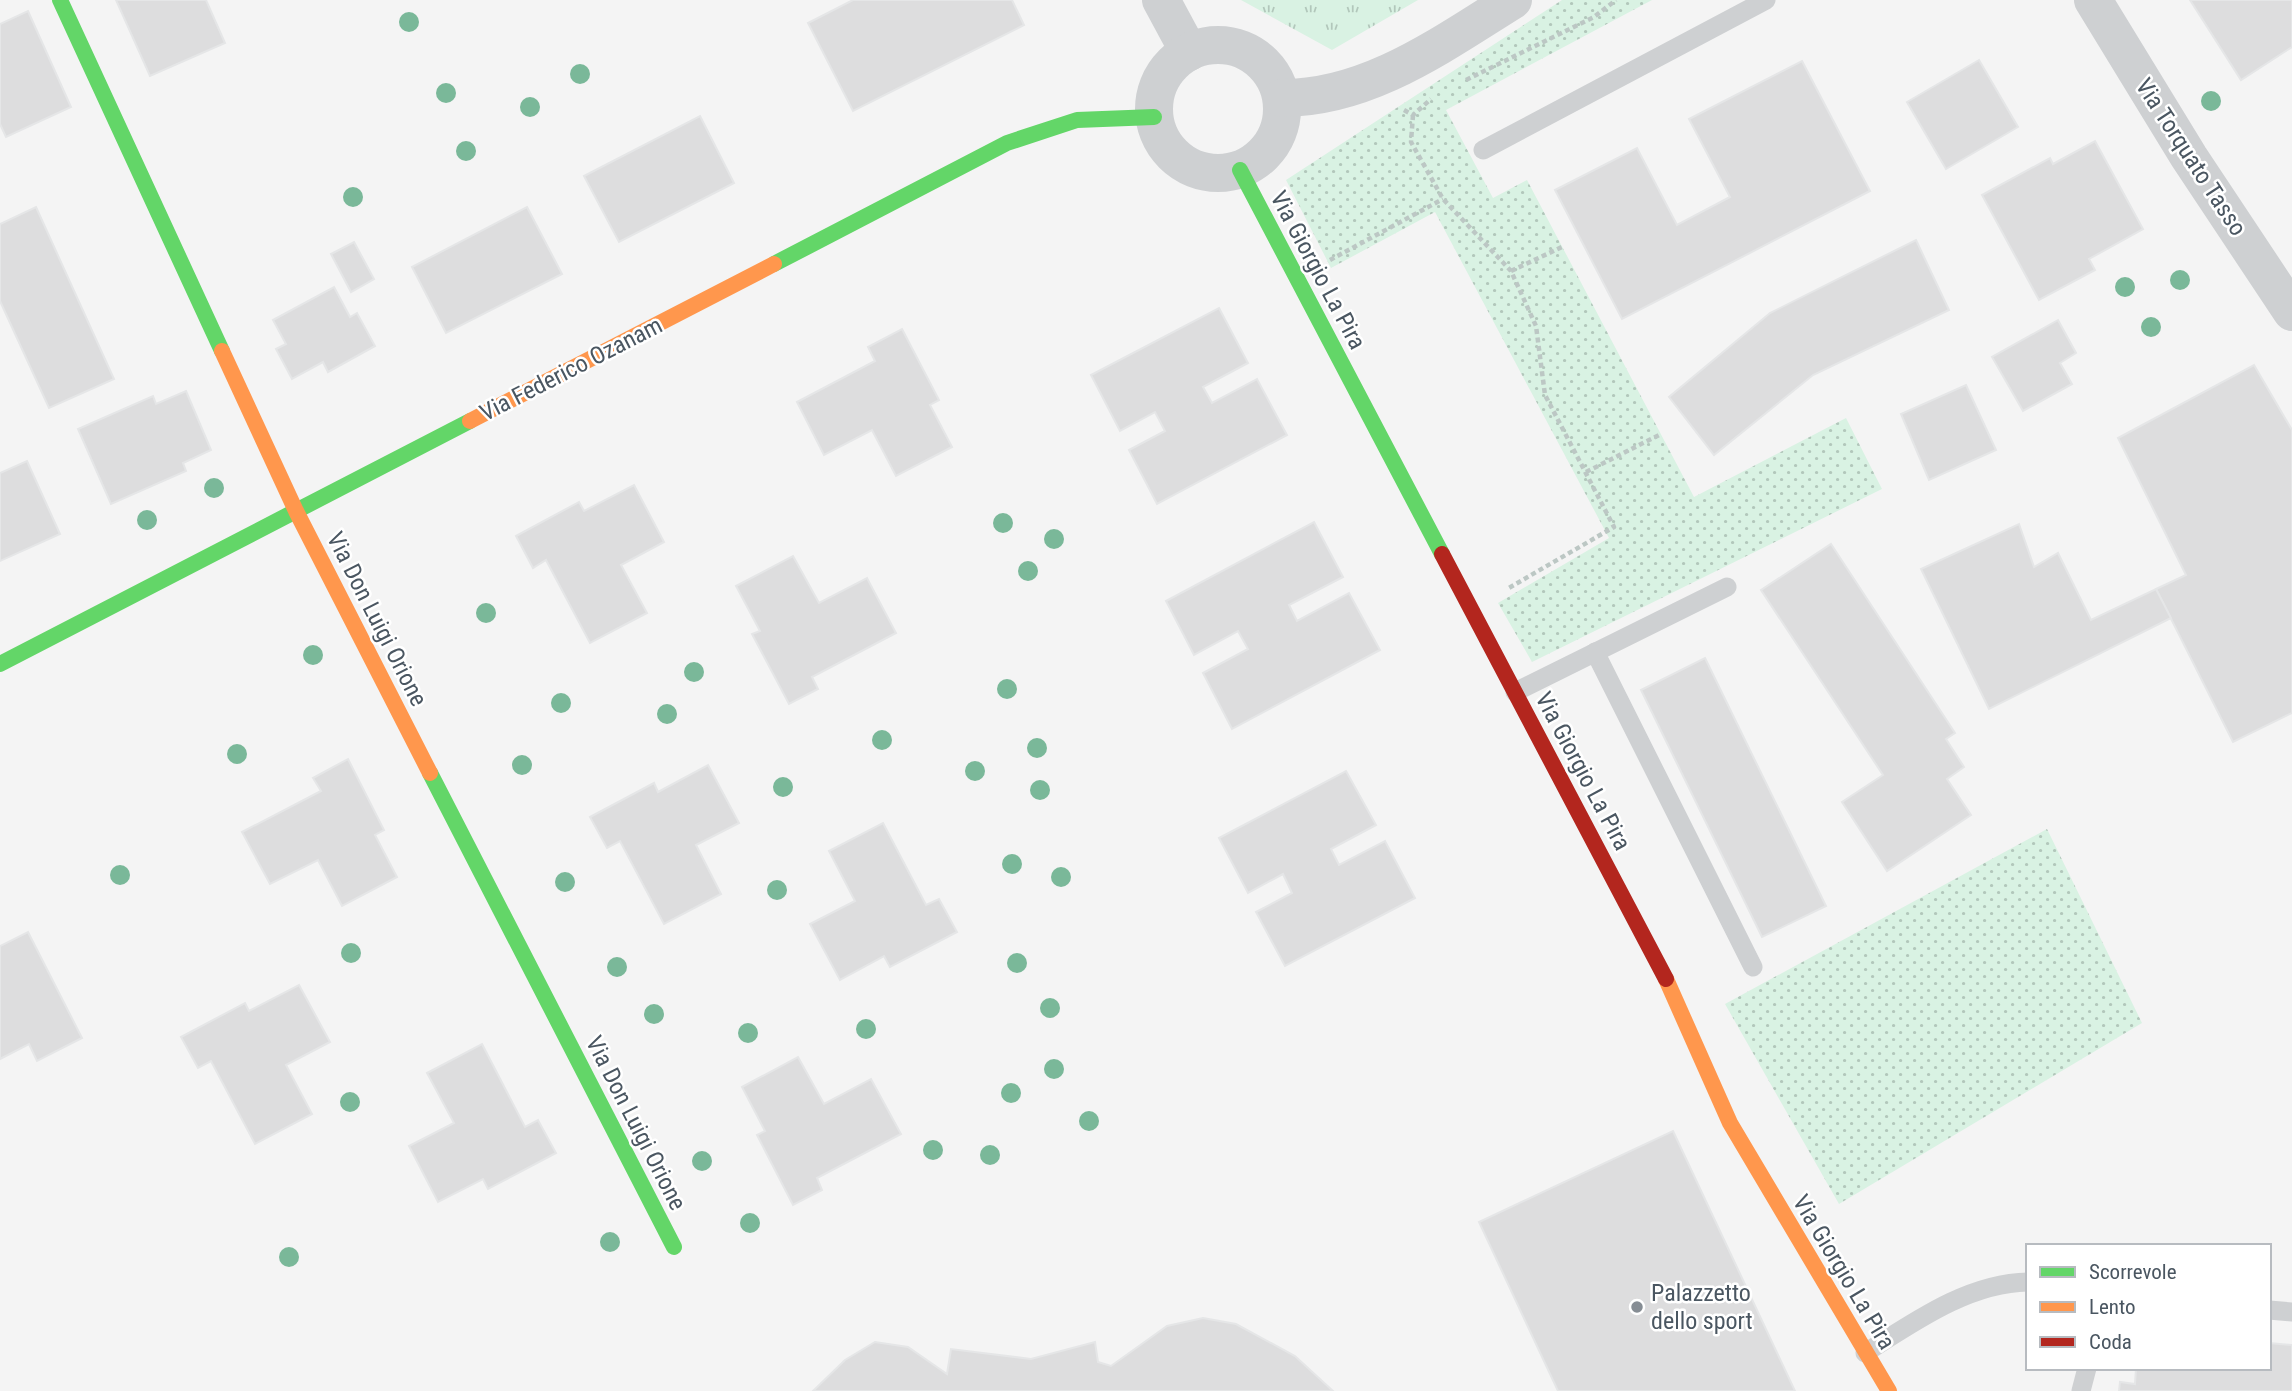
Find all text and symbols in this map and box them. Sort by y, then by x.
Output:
street label: Via Torquato Tasso [2130,73,2252,241]
street label: Via Giorgio La Pira [1264,186,1372,354]
street label: Via Federico Ozanam [475,311,667,427]
street label: Via Don Luigi Orione [321,527,433,711]
street label: Via Giorgio La Pira [1529,687,1637,855]
street label: Via Don Luigi Orione [580,1031,692,1215]
street label: Via Giorgio La Pira [1787,1190,1901,1354]
legend [2026,1244,2271,1370]
text: Scorrevole [2089,1260,2177,1284]
place label: Palazzetto dello sport [1651,1279,1753,1335]
text: Lento [2089,1295,2136,1319]
marker: Palazzetto dello sport [1629,1299,1645,1315]
text: Coda [2089,1330,2132,1354]

